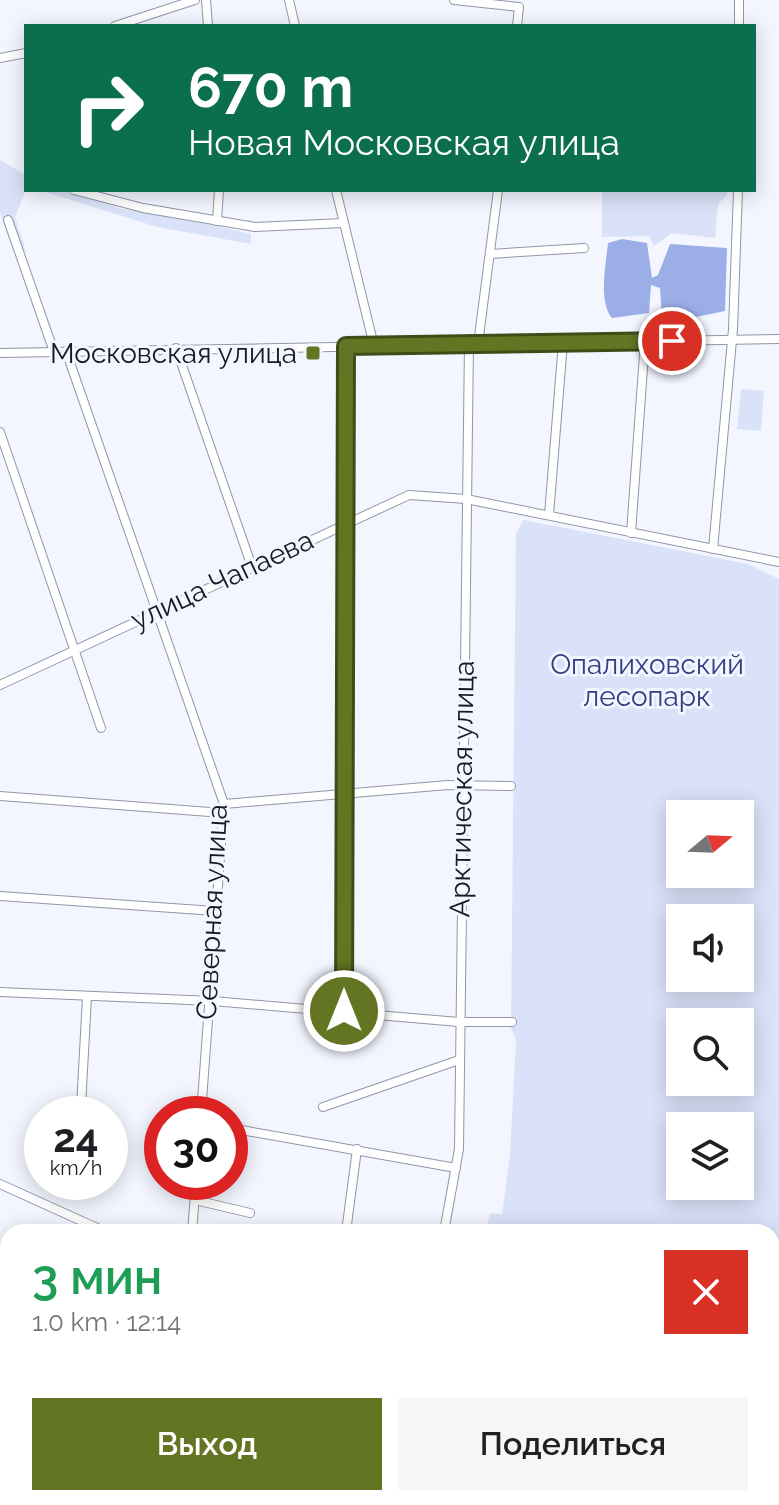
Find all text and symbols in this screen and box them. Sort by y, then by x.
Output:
text: 670 m [188,54,353,120]
icon: right [56,56,160,160]
text: Новая Московская улица [188,121,620,163]
pin [638,307,706,375]
icon: arrive [650,319,694,363]
place label: Московская улица [50,337,297,370]
marker: Московская улица [304,344,322,362]
street label: улица Чапаева [126,523,318,637]
park label: Опалиховский лесопарк [550,648,744,713]
street label: Арктическая улица [443,660,481,918]
north arrow [666,800,754,888]
map controls [666,800,754,1200]
street label: Северная улица [190,803,234,1021]
button: sound [666,904,754,992]
position arrow [302,969,386,1053]
button: search [666,1008,754,1096]
speed limit sign: 30 [144,1096,248,1200]
button: layers [666,1112,754,1200]
text: 24 [53,1114,99,1161]
text: km/h [50,1156,102,1180]
text: 3 мин [32,1249,162,1305]
button: close [664,1250,748,1334]
text: 1.0 km · 12:14 [32,1307,181,1337]
button: Выход [32,1398,382,1490]
button: Поделиться [398,1398,748,1490]

